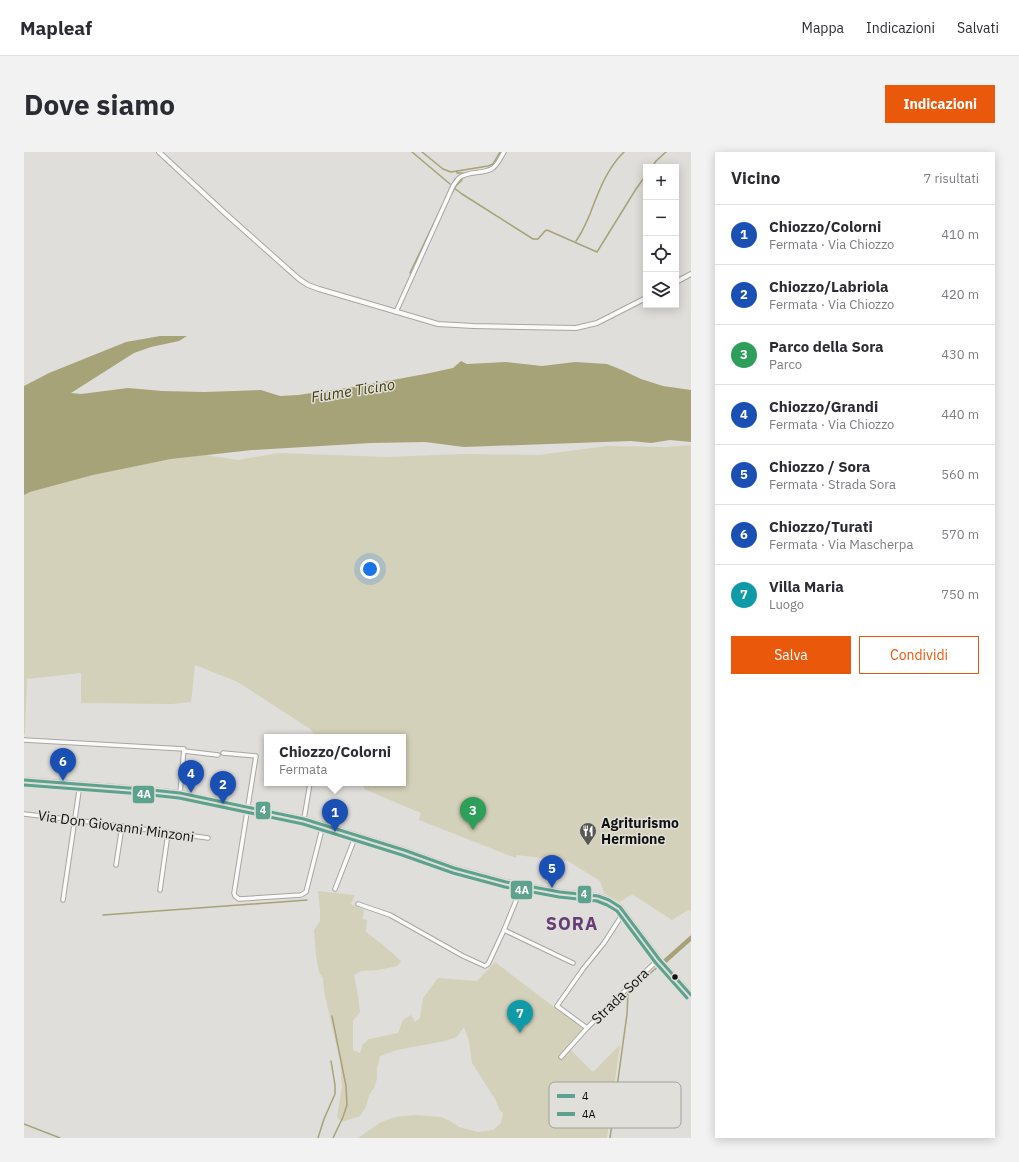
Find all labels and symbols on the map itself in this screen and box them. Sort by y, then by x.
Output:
water label: Fiume Ticino [310,374,396,407]
your location [360,559,380,579]
pin: 6 [50,748,76,781]
pin: 4 [178,760,204,793]
pin: 2 [210,771,236,804]
line badge: 4A [132,785,155,804]
text: 4A [137,787,152,801]
pin: 3 [460,797,486,830]
pin: 1 [322,799,348,832]
line badge: 4 [255,801,271,820]
text: 4 [260,803,267,817]
street label: Via Don Giovanni Minzoni [37,806,195,846]
place label: Agriturismo Hermione [601,814,679,848]
restaurant icon: Agriturismo Hermione [578,821,598,846]
pin: 5 [539,855,565,888]
line badge: 4A [510,880,533,900]
text: 4A [515,883,530,897]
line badge: 4 [577,885,592,904]
text: 4 [581,887,588,901]
district label: SORA [546,912,598,935]
street label: Strada Sora [587,964,653,1028]
unlabelled marker [670,972,680,982]
pin: 7 [507,1000,533,1033]
legend [549,1082,681,1128]
text: 4 [582,1089,589,1103]
text: 4A [582,1107,596,1121]

